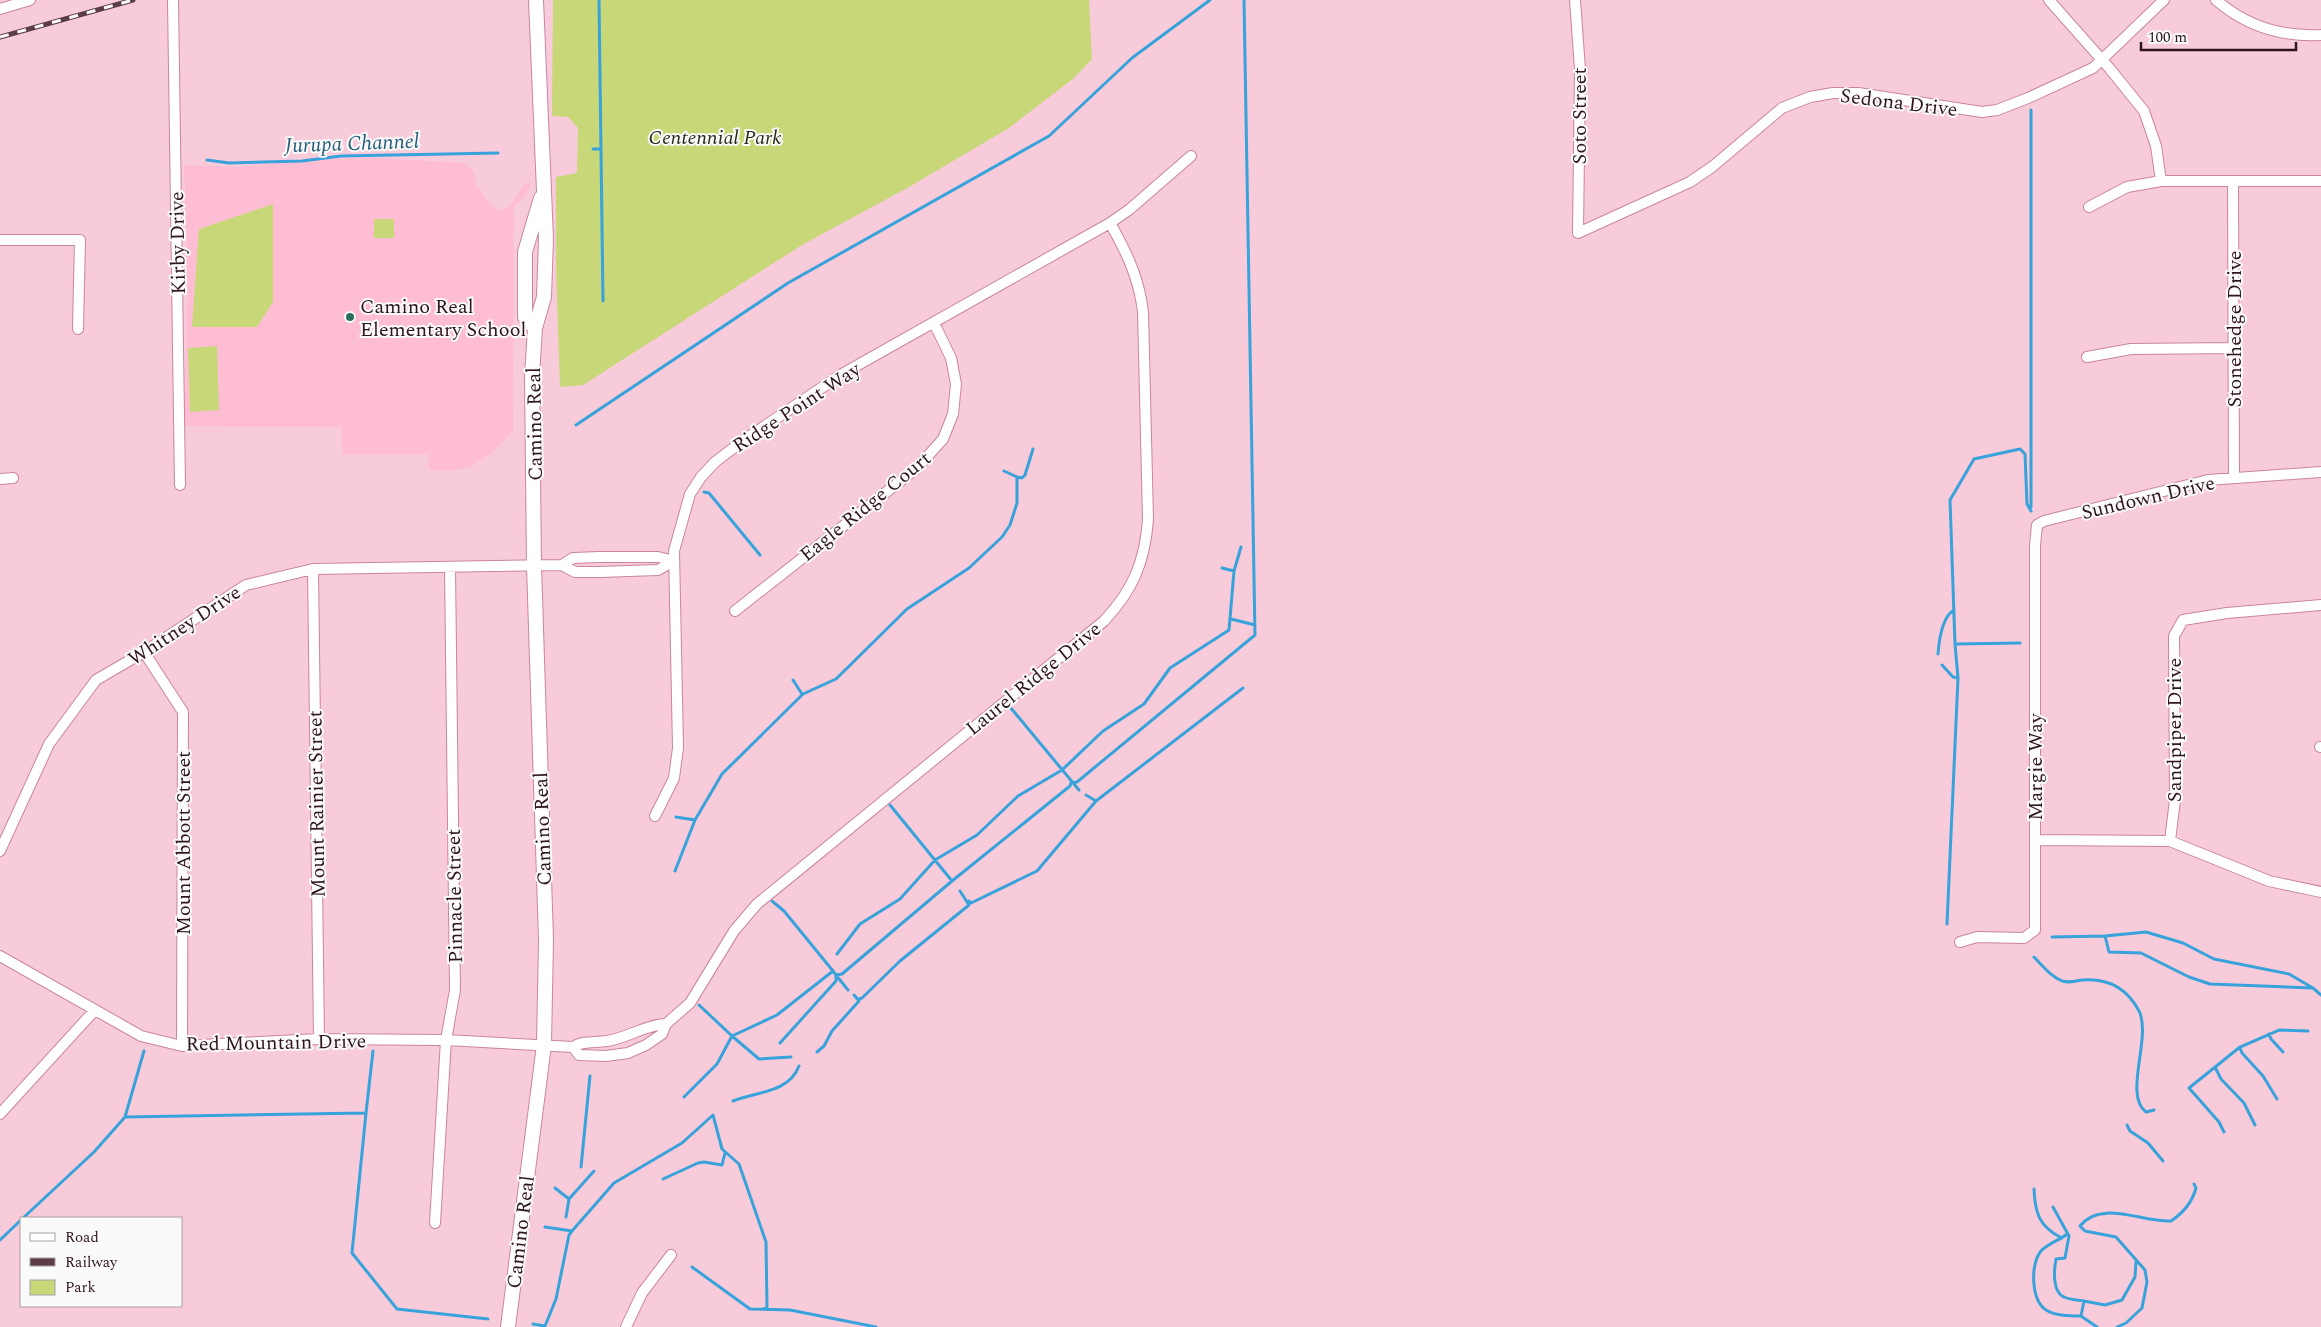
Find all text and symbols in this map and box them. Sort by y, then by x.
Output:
scale bar [2141,20,2296,52]
text: 100 m [2148,26,2187,49]
street label: Soto Street [1565,67,1595,165]
street label: Sedona Drive [1838,81,1959,125]
park label: Centennial Park [649,123,782,153]
water label: Jurupa Channel [282,126,420,162]
street label: Kirby Drive [162,191,194,295]
street label: Stonehedge Drive [2220,251,2250,407]
place label: Camino Real Elementary School [360,292,526,345]
marker: Camino Real Elementary School [344,311,356,323]
street label: Ridge Point Way [726,354,868,461]
street label: Camino Real [519,367,551,481]
street label: Eagle Ridge Court [793,444,938,569]
street label: Sundown Drive [2079,468,2218,528]
street label: Whitney Drive [122,578,247,674]
street label: Laurel Ridge Drive [959,615,1108,743]
street label: Sandpiper Drive [2160,658,2190,802]
street label: Mount Rainier Street [300,710,334,898]
street label: Margie Way [2021,712,2051,821]
street label: Mount Abbott Street [169,751,199,935]
street label: Camino Real [526,772,560,886]
street label: Pinnacle Street [439,828,471,964]
street label: Red Mountain Drive [185,1026,367,1060]
street label: Camino Real [499,1174,543,1290]
legend [20,1217,182,1307]
text: Road [65,1226,99,1249]
text: Railway [65,1251,118,1274]
text: Park [65,1276,96,1299]

